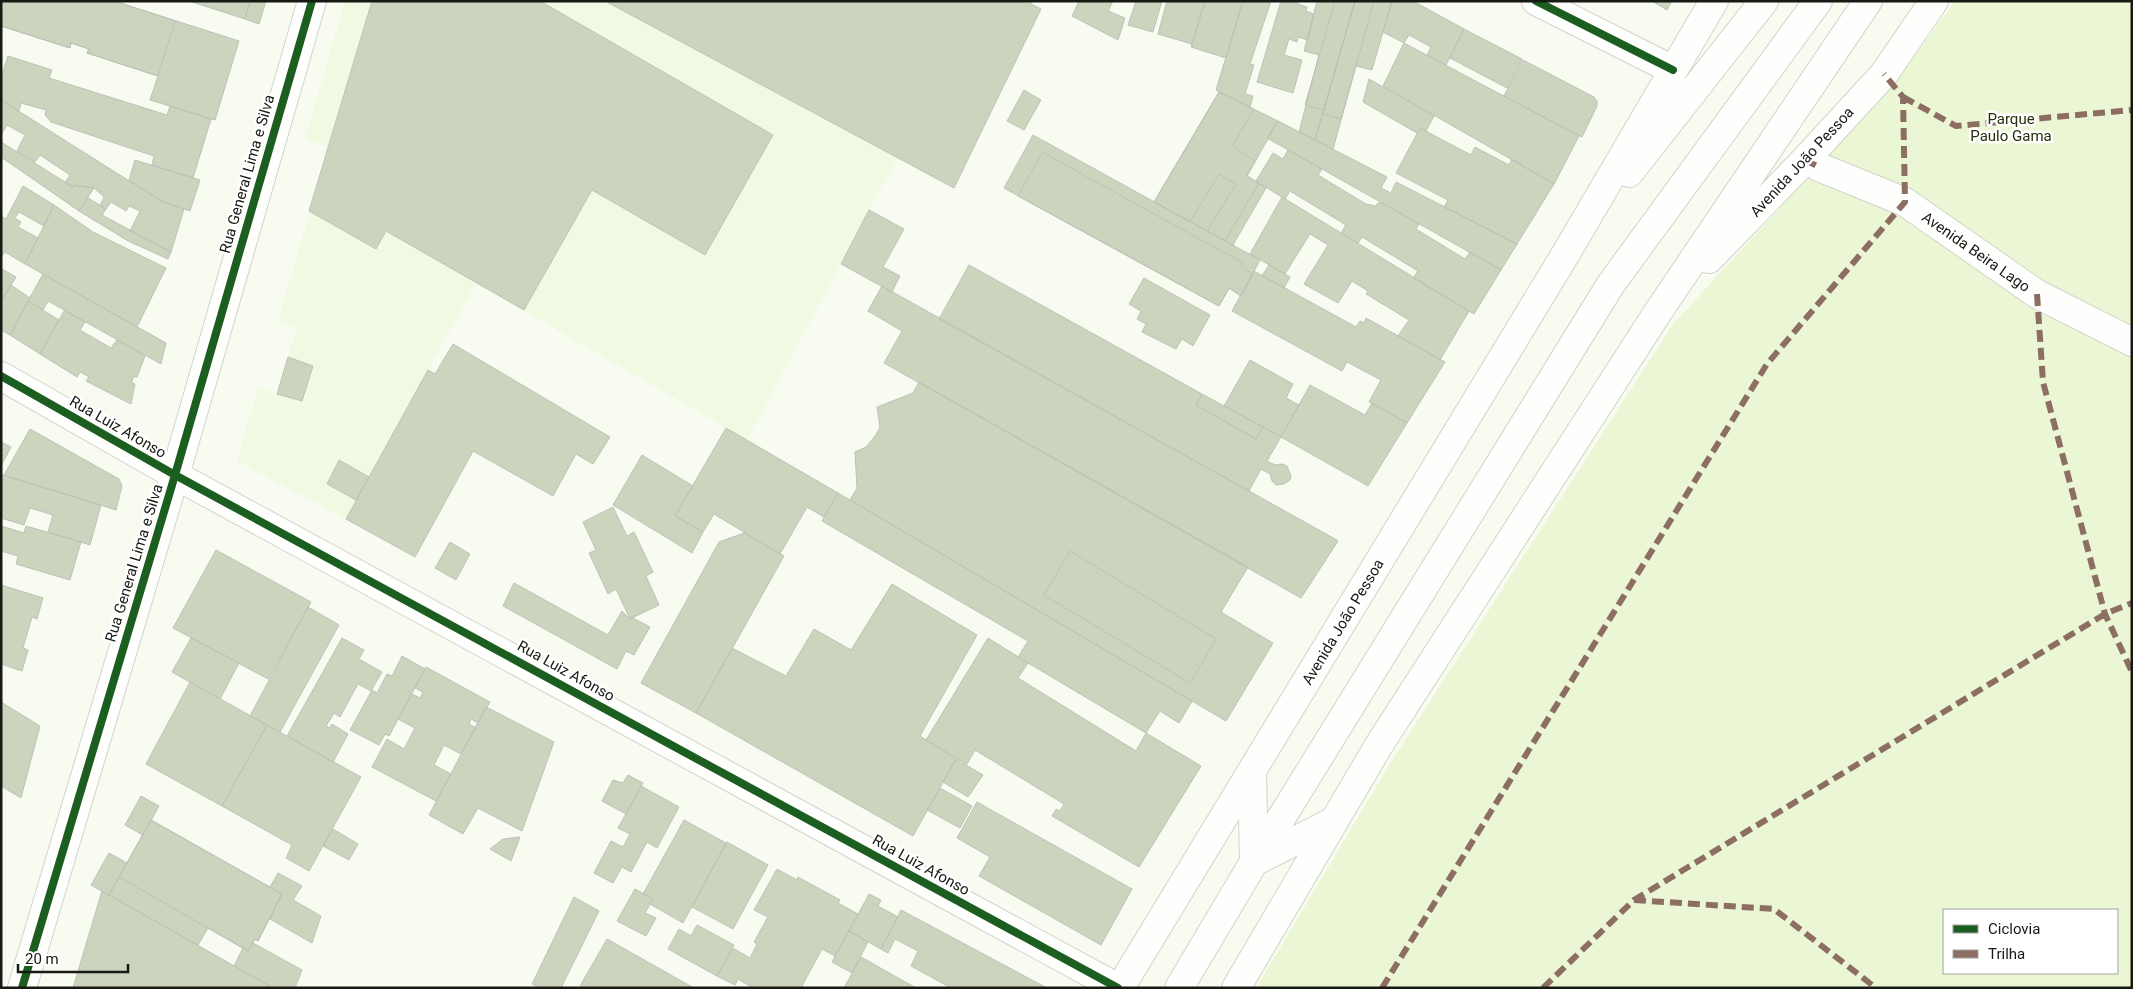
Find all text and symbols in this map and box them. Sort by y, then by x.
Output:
street label: Rua General Lima e Silva [216,93,278,255]
street label: Avenida João Pessoa [1746,103,1858,221]
park label: Parque Paulo Gama [1970,110,2052,145]
street label: Avenida Beira Lago [1919,208,2033,296]
street label: Rua Luiz Afonso [67,392,169,462]
street label: Rua General Lima e Silva [101,482,167,644]
street label: Avenida João Pessoa [1298,556,1388,688]
street label: Rua Luiz Afonso [514,637,618,705]
street label: Rua Luiz Afonso [869,831,973,899]
legend [1943,909,2118,974]
text: Ciclovia [1988,920,2040,938]
scale bar [18,942,128,974]
text: Trilha [1988,945,2025,963]
text: 20 m [25,950,59,968]

